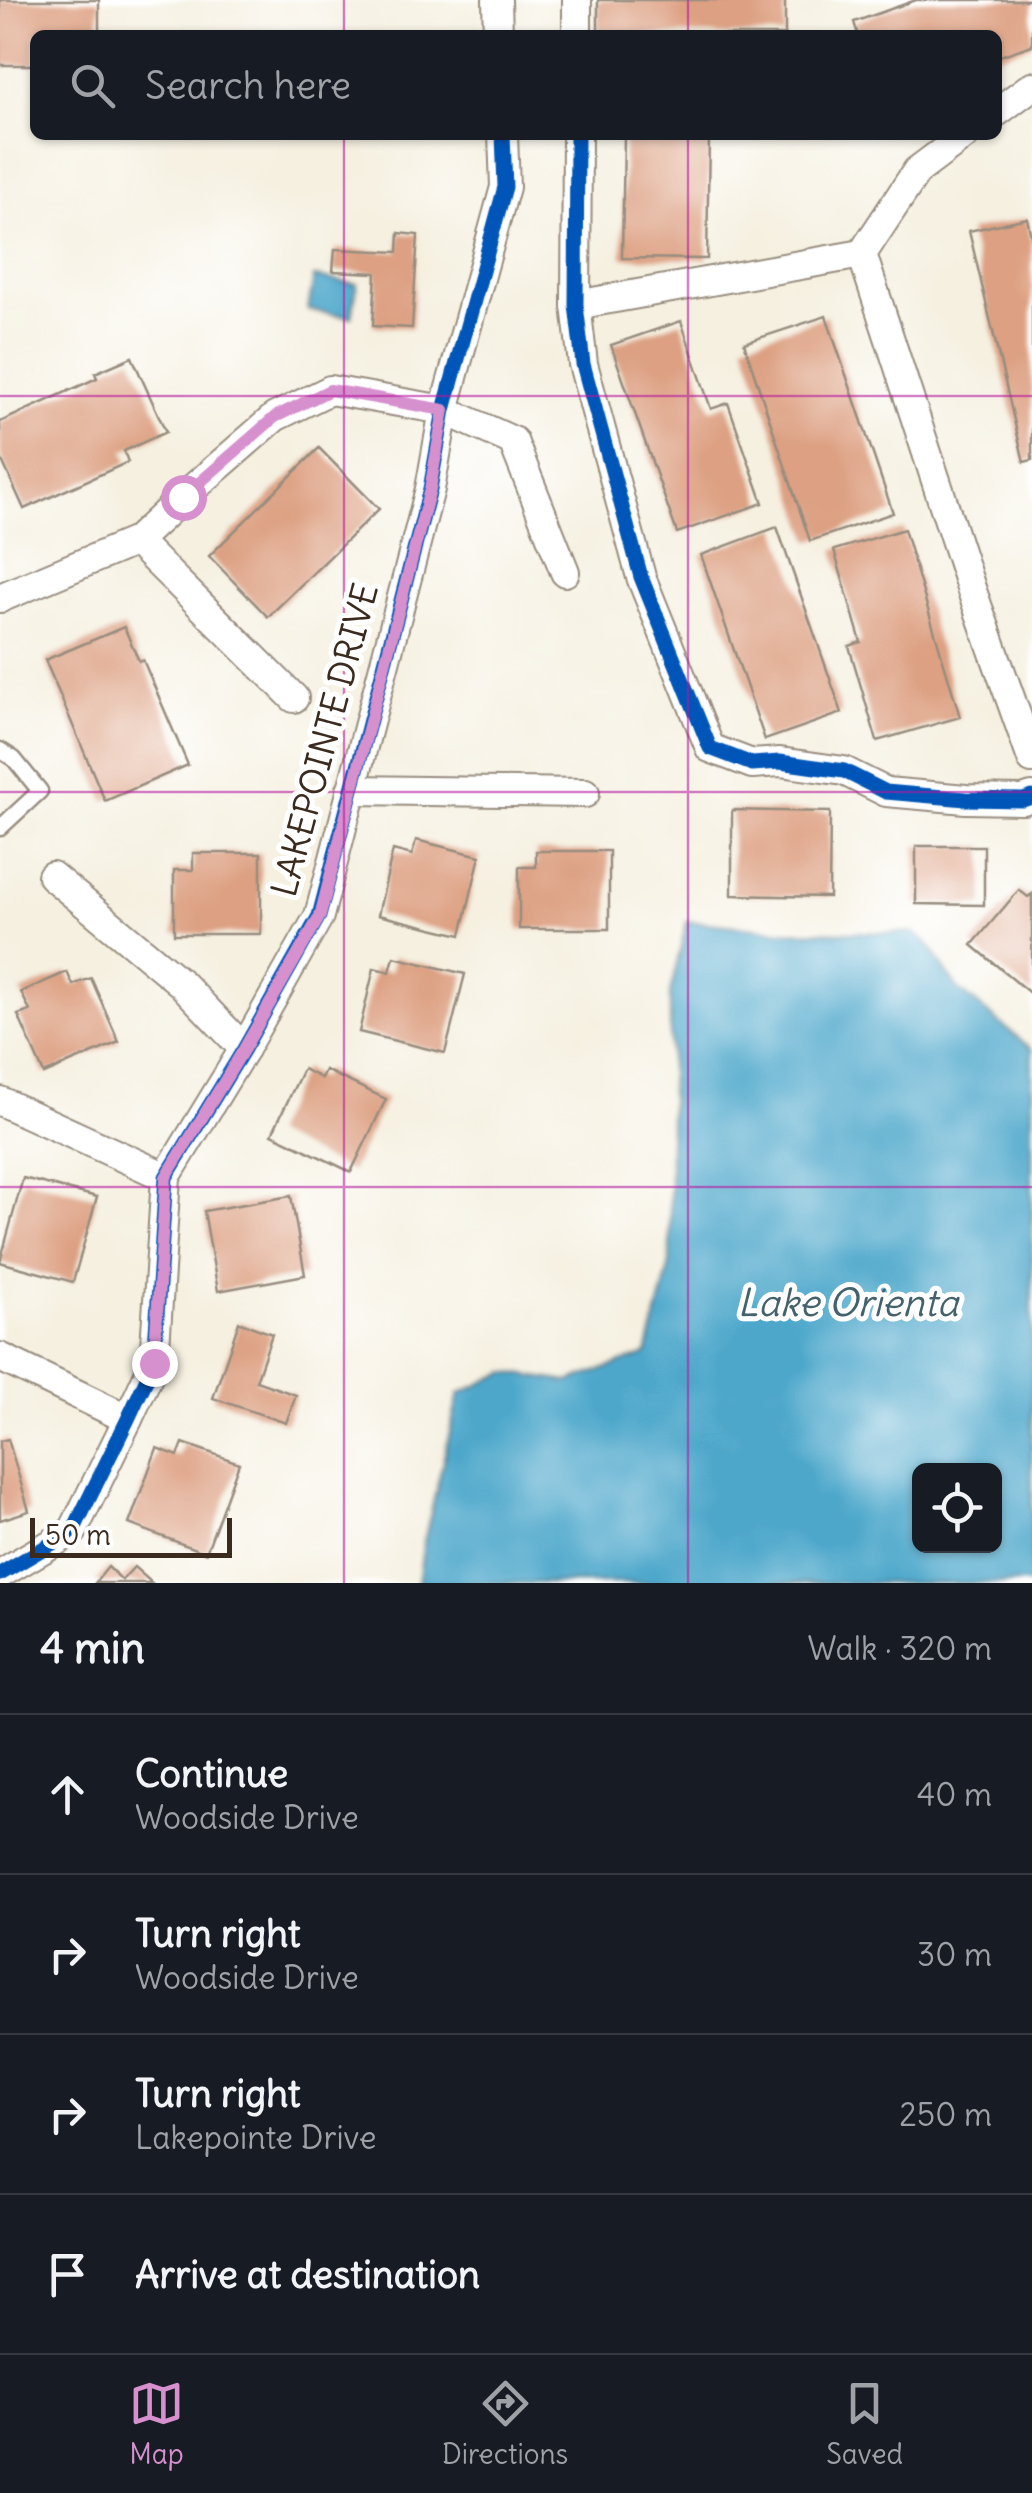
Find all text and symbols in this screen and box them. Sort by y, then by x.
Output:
search box [30,30,1002,140]
icon: search [65,58,120,113]
text: Search here [145,62,351,109]
route start [161,475,207,521]
street label: LAKEPOINTE DRIVE [261,578,387,901]
water label: Lake Orienta [738,1279,961,1326]
route end [132,1341,178,1387]
map controls [912,1463,1002,1553]
button: locate [912,1463,1002,1553]
scale bar [30,1513,232,1558]
text: 50 m [45,1517,111,1553]
text: 4 min [40,1622,145,1674]
text: Walk · 320 m [807,1628,992,1669]
text: Continue [135,1750,288,1797]
icon: ahead [40,1767,95,1822]
text: 40 m [917,1774,992,1815]
text: Woodside Drive [135,1797,359,1838]
text: Turn right [135,1910,301,1957]
icon: right [40,1927,95,1982]
text: 30 m [917,1934,992,1975]
text: Woodside Drive [135,1957,359,1998]
text: Turn right [135,2070,301,2117]
icon: right [40,2087,95,2142]
text: 250 m [899,2094,992,2135]
text: Lakepointe Drive [135,2117,376,2158]
icon: arrive [40,2247,95,2302]
text: Arrive at destination [135,2251,480,2298]
tab: Map [129,2376,184,2472]
tab: Directions [442,2376,568,2472]
tab: Saved [826,2376,903,2472]

